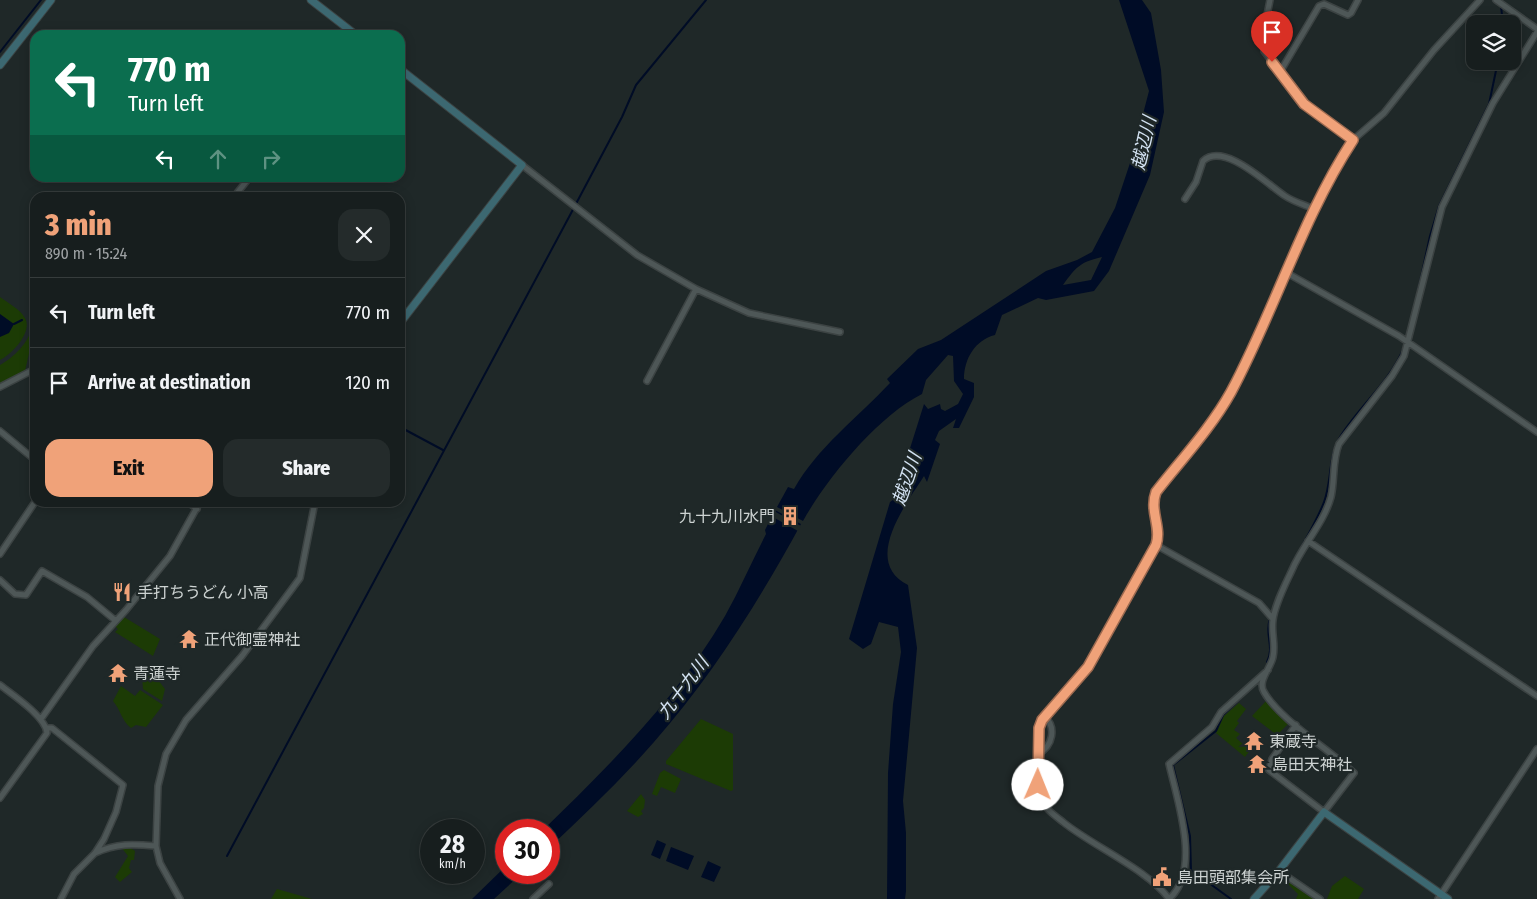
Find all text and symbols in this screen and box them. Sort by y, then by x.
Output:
pin [1251,11,1293,62]
map controls [1466,15,1521,70]
button: layers [1466,15,1521,70]
icon: arrive [1258,18,1286,46]
text: 770 m [128,48,211,90]
icon: left [45,50,110,115]
text: Turn left [128,90,204,117]
water label: 越辺川 [1127,112,1161,172]
icon: left [151,145,179,173]
icon: ahead [204,145,232,173]
icon: right [257,145,285,173]
text: 3 min [45,207,112,243]
button: close [338,209,390,261]
text: 890 m · 15:24 [45,244,127,263]
icon: left [45,299,73,327]
text: Turn left [88,301,155,324]
text: 770 m [346,301,390,324]
icon: arrive [45,369,73,397]
text: Arrive at destination [88,371,251,394]
text: 120 m [345,371,390,394]
button: Exit [45,439,213,497]
button: Share [223,439,390,497]
water label: 越辺川 [888,448,927,508]
building icon: 九十九川水門 [779,505,801,527]
place label: 九十九川水門 [679,507,775,526]
restaurant icon: 手打ちうどん 小高 [111,581,133,603]
place label: 手打ちうどん 小高 [137,583,269,602]
temple icon: 正代御霊神社 [178,628,200,650]
place label: 正代御霊神社 [204,630,300,649]
water label: 九十九川 [653,651,715,723]
temple icon: 青蓮寺 [107,662,129,684]
place label: 青蓮寺 [133,664,181,683]
temple icon: 東蔵寺 [1243,730,1265,752]
place label: 東蔵寺 [1269,732,1317,751]
temple icon: 島田天神社 [1246,753,1268,775]
place label: 島田天神社 [1272,755,1352,774]
position arrow [1011,758,1063,810]
speed limit sign: 30 [495,819,560,884]
text: 28 [440,830,465,860]
text: km/h [439,857,466,871]
public building icon: 島田頭部集会所 [1151,866,1173,888]
place label: 島田頭部集会所 [1177,868,1289,887]

